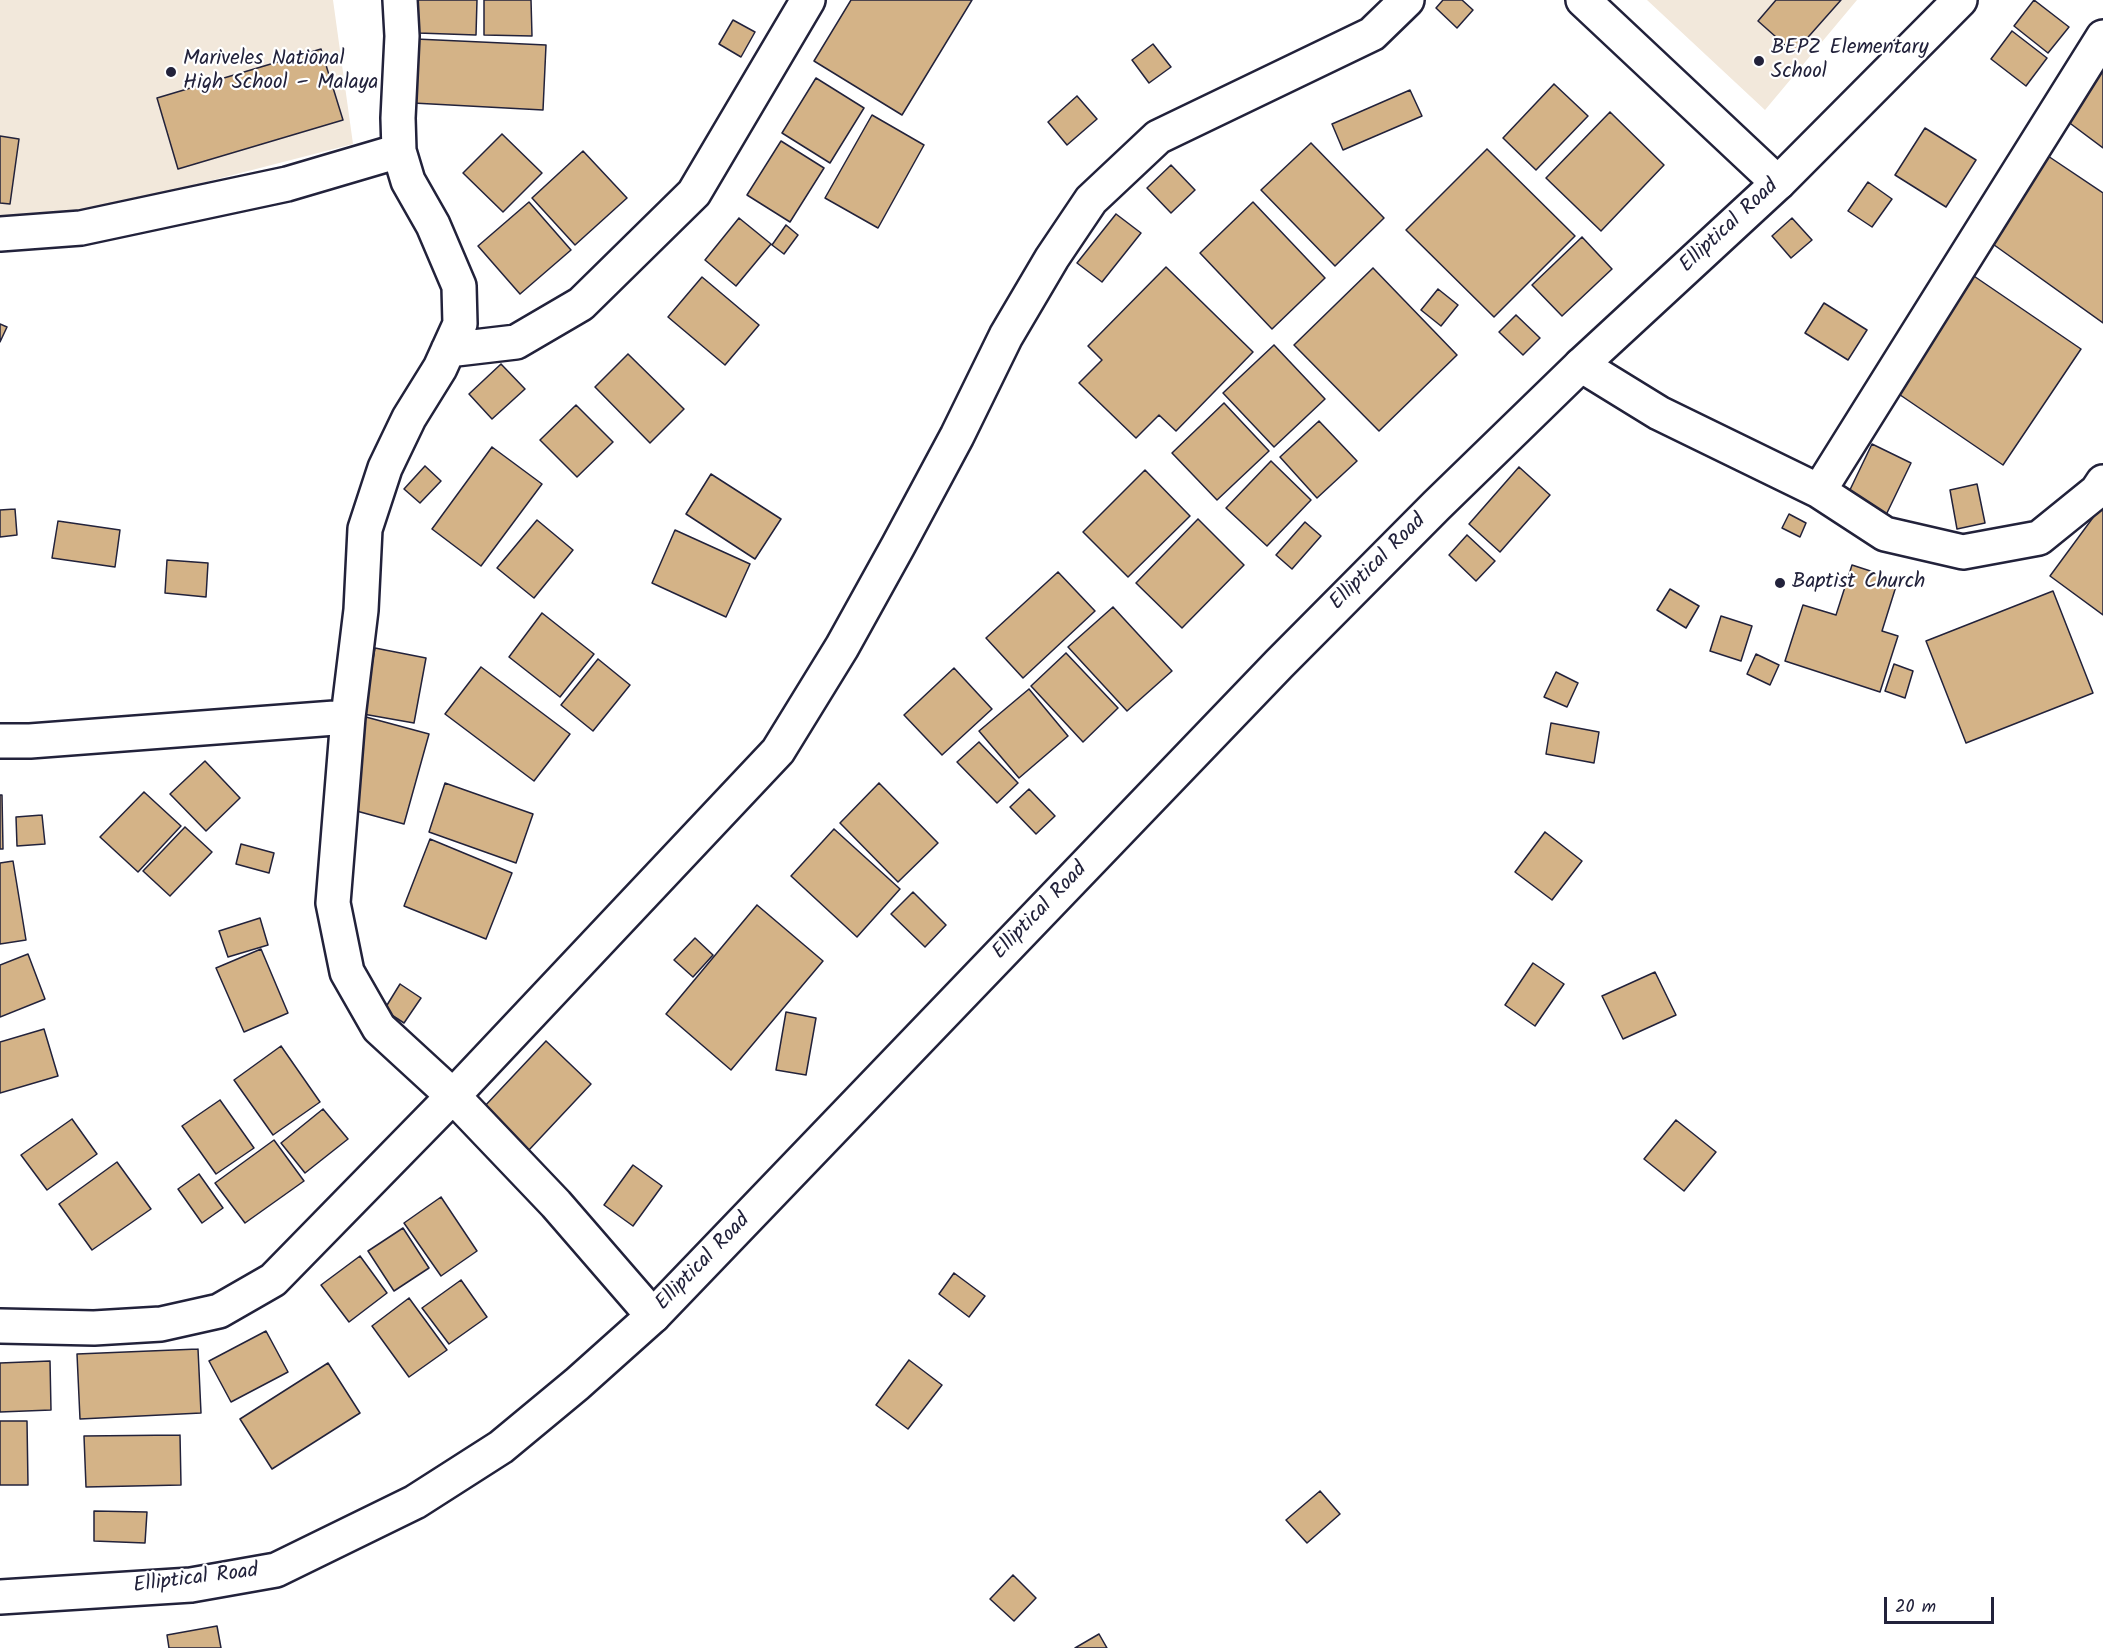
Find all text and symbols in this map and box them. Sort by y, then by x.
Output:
place label: BEPZ Elementary School [1771,36,1929,86]
place label: Mariveles National High School – Malaya [183,47,378,97]
marker: BEPZ Elementary School [1752,54,1766,68]
marker: Mariveles National High School – Malaya [164,65,178,79]
street label: Elliptical Road [1675,175,1785,279]
street label: Elliptical Road [1326,510,1432,616]
place label: Baptist Church [1792,570,1925,596]
marker: Baptist Church [1773,576,1787,590]
street label: Elliptical Road [988,858,1094,966]
street label: Elliptical Road [651,1209,757,1317]
street label: Elliptical Road [132,1560,260,1600]
scale bar [1887,1585,1996,1623]
text: 20 m [1895,1593,1936,1622]

